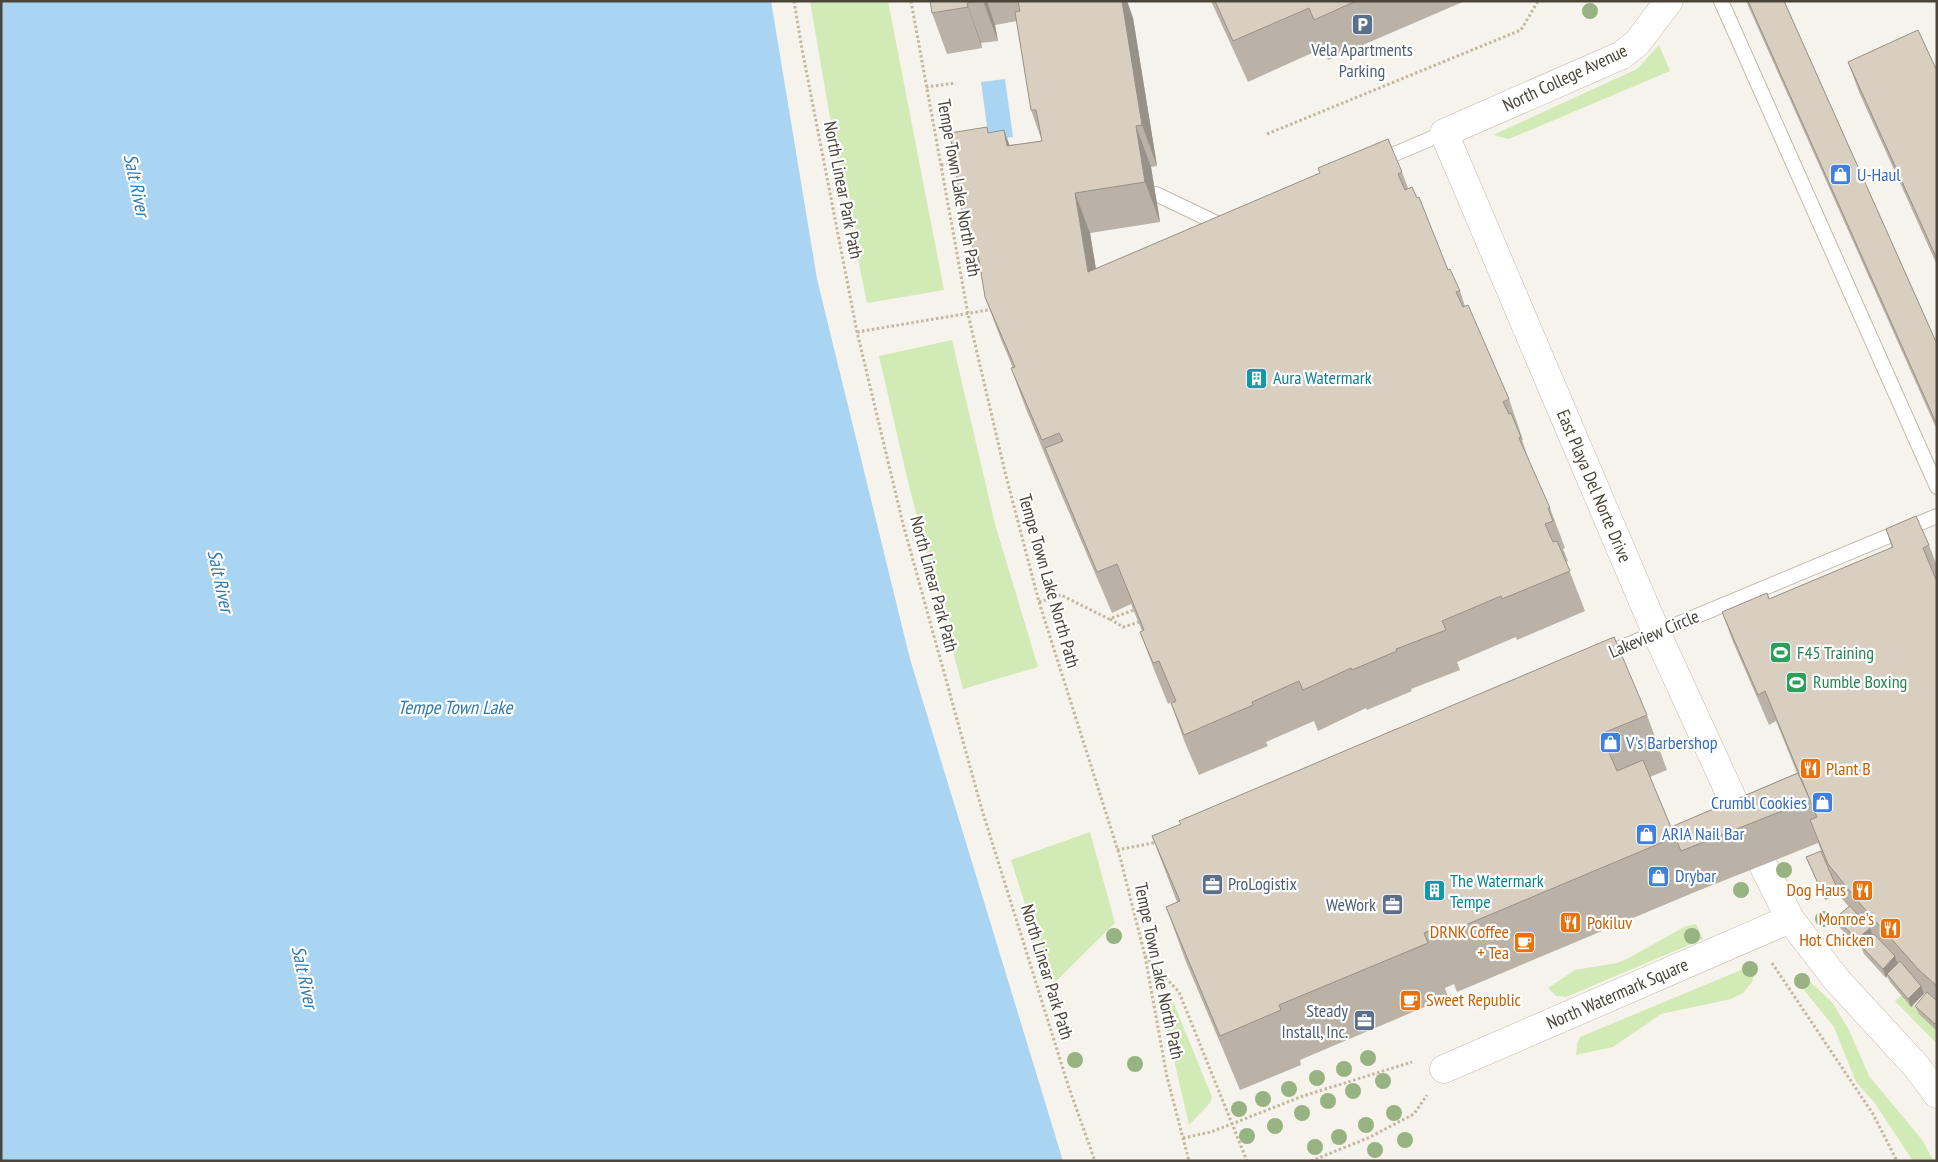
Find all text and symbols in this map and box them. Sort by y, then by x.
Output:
parking icon: Vela Apartments Parking [1350,13,1374,37]
place label: Vela Apartments Parking [1310,38,1413,82]
street label: North College Avenue [1499,39,1631,116]
street label: Tempe Town Lake North Path [933,97,986,278]
street label: North Linear Park Path [819,119,868,261]
water label: Salt River [119,152,156,221]
shop icon: U-Haul [1829,163,1853,187]
place label: U-Haul [1857,163,1901,186]
building icon: Aura Watermark [1245,366,1269,390]
place label: Aura Watermark [1273,366,1372,389]
street label: East Playa Del Norte Drive [1552,406,1637,566]
street label: Tempe Town Lake North Path [1014,491,1085,670]
street label: North Linear Park Path [905,513,964,654]
water label: Salt River [203,548,240,617]
street label: Lakeview Circle [1605,604,1702,663]
sports icon: F45 Training [1769,641,1793,665]
place label: F45 Training [1797,641,1874,664]
sports icon: Rumble Boxing [1785,670,1809,694]
place label: Rumble Boxing [1813,670,1907,693]
water label: Tempe Town Lake [398,695,514,719]
shop icon: V's Barbershop [1598,731,1622,755]
place label: V's Barbershop [1625,731,1718,754]
restaurant icon: Plant B [1798,757,1822,781]
place label: Plant B [1826,757,1871,780]
place label: Crumbl Cookies [1711,791,1807,814]
shop icon: Crumbl Cookies [1811,791,1835,815]
shop icon: ARIA Nail Bar [1634,822,1658,846]
place label: ARIA Nail Bar [1662,822,1745,845]
shop icon: Drybar [1647,864,1671,888]
place label: Drybar [1675,864,1716,887]
place label: The Watermark Tempe [1450,869,1544,913]
office icon: ProLogistix [1200,872,1224,896]
place label: ProLogistix [1228,872,1297,895]
place label: Dog Haus [1786,878,1846,901]
restaurant icon: Dog Haus [1850,878,1874,902]
building icon: The Watermark Tempe [1422,879,1446,903]
street label: Tempe Town Lake North Path [1130,881,1189,1061]
place label: WeWork [1326,893,1376,916]
office icon: WeWork [1380,893,1404,917]
street label: North Linear Park Path [1016,902,1079,1042]
place label: Monroe's Hot Chicken [1799,907,1874,951]
restaurant icon: Pokiluv [1559,911,1583,935]
place label: Pokiluv [1587,911,1632,934]
restaurant icon: Monroe's Hot Chicken [1878,917,1902,941]
place label: DRNK Coffee + Tea [1430,920,1509,964]
cafe icon: DRNK Coffee + Tea [1513,930,1537,954]
water label: Salt River [287,944,324,1013]
street label: North Watermark Square [1543,953,1692,1034]
cafe icon: Sweet Republic [1398,988,1422,1012]
place label: Sweet Republic [1426,988,1522,1011]
place label: Steady Install, Inc. [1282,999,1348,1043]
office icon: Steady Install, Inc. [1352,1009,1376,1033]

